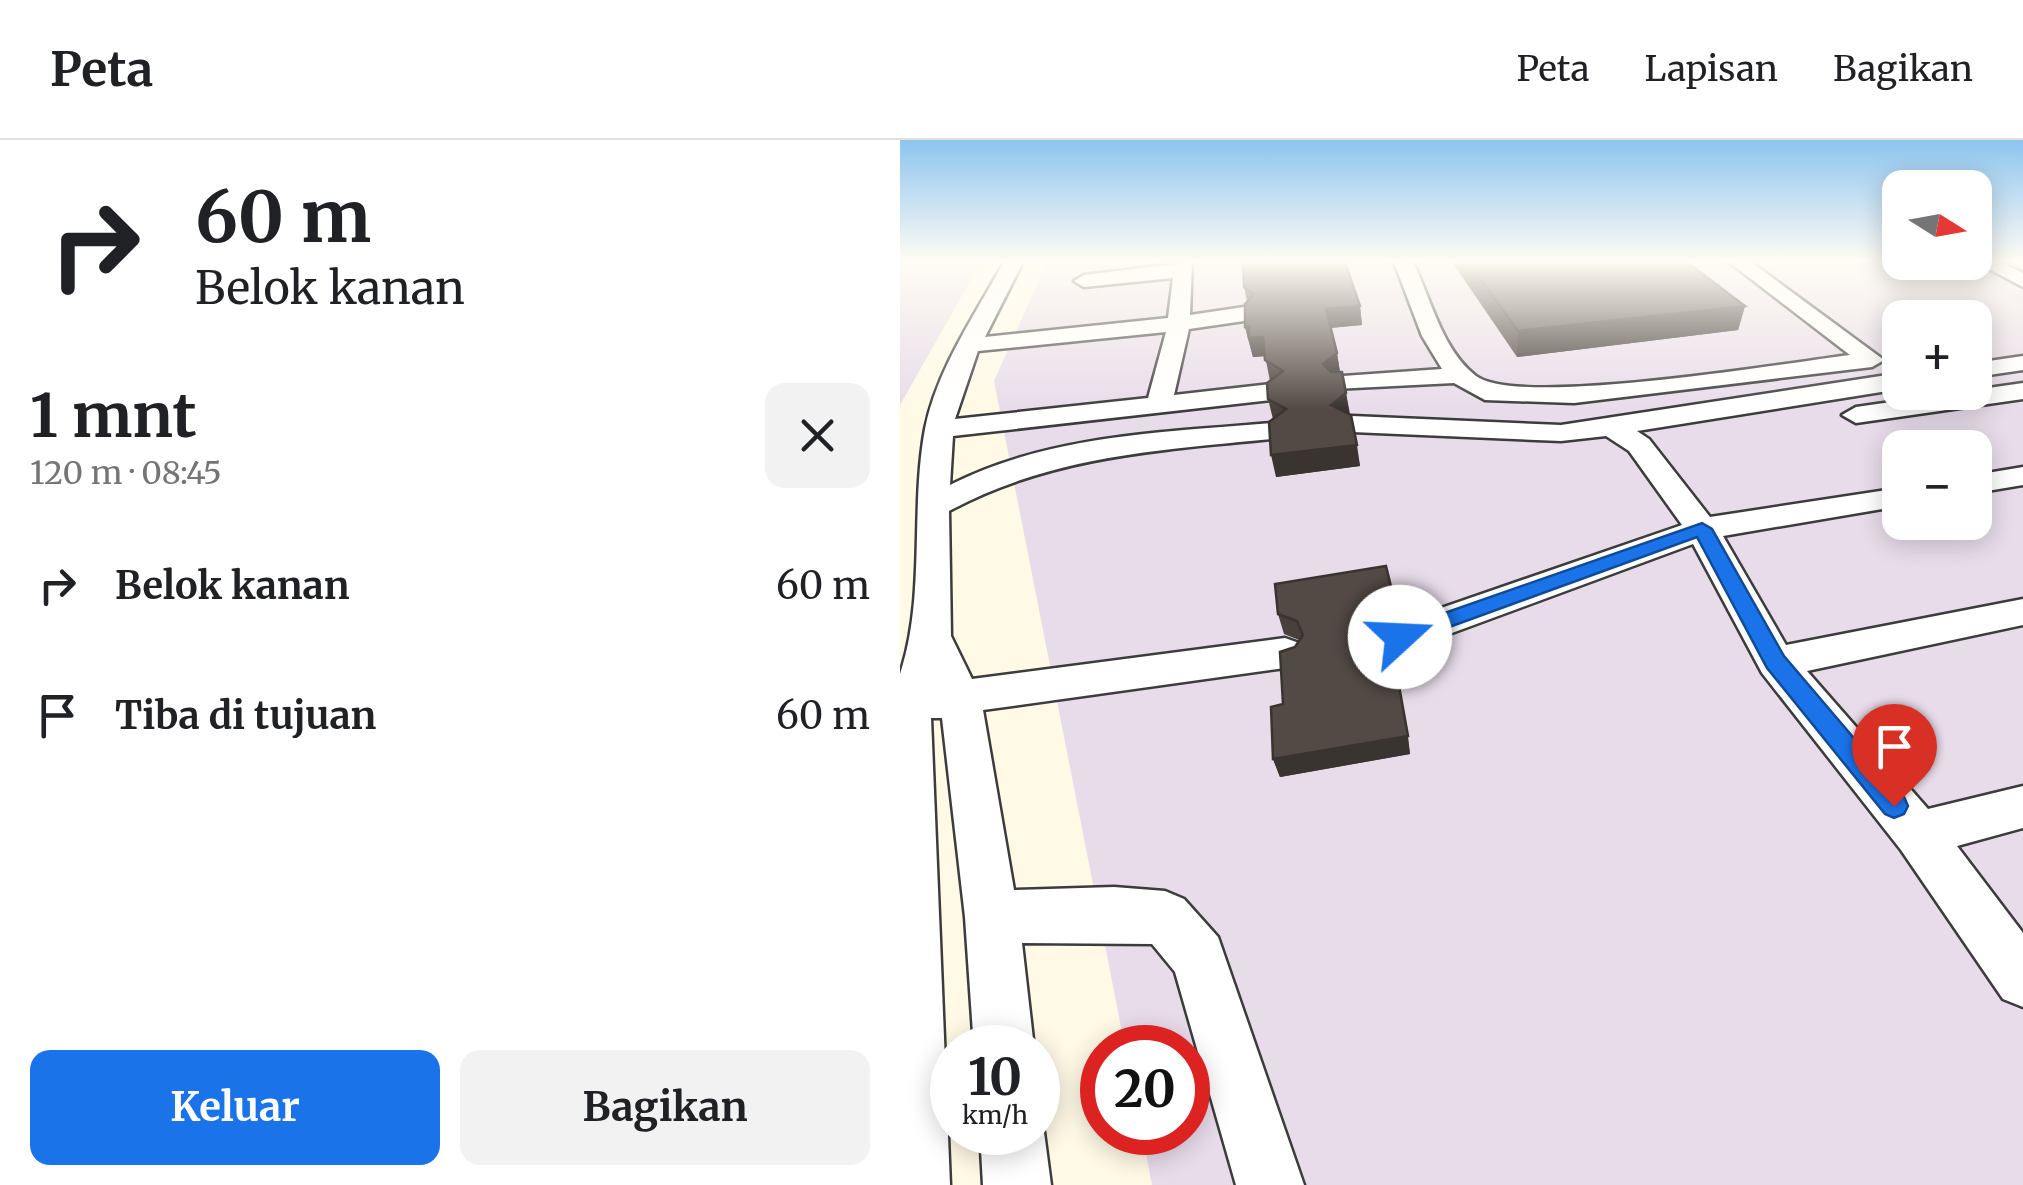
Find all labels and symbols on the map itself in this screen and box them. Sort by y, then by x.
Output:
north arrow [1882,170,1992,280]
position arrow [1348,585,1452,689]
pin [1852,704,1937,807]
speed limit sign: 20 [1080,1025,1210,1155]

